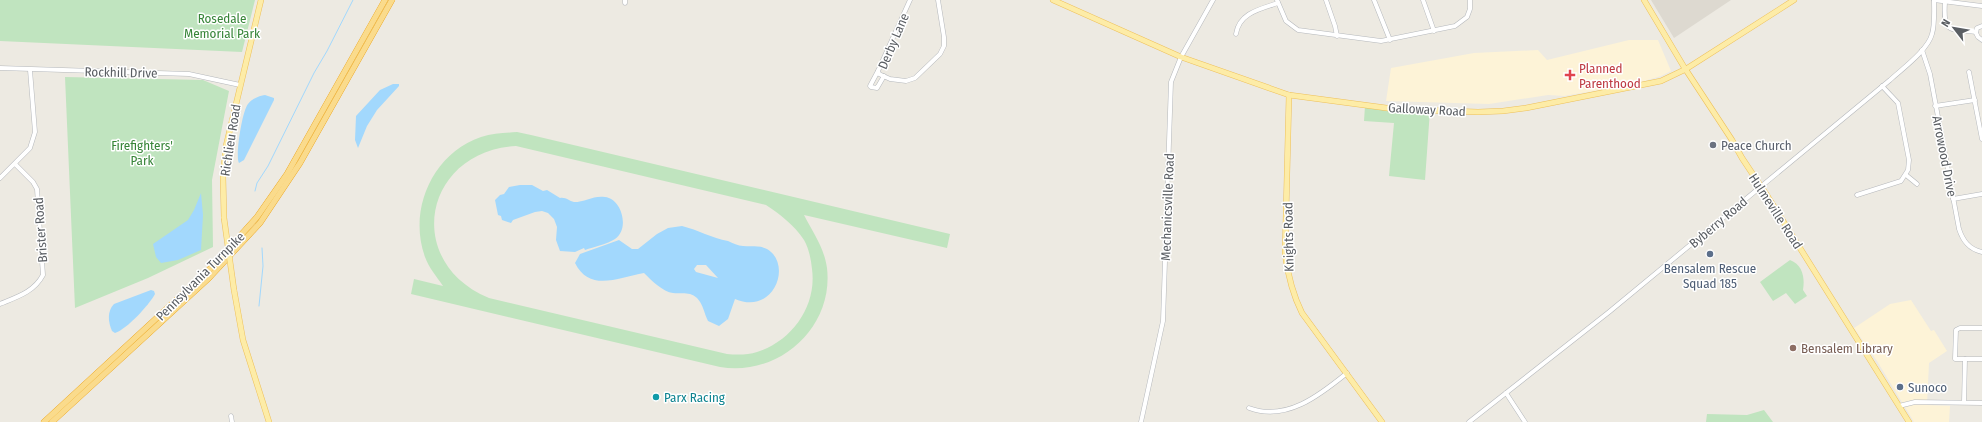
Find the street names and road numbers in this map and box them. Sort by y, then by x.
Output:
street label: Derby Lane [875,11,912,72]
street label: Rockhill Drive [84,64,158,81]
street label: Galloway Road [1388,100,1466,119]
street label: Richlieu Road [217,103,244,177]
street label: Arrowood Drive [1929,114,1960,198]
street label: Mechanicsville Road [1158,153,1177,261]
street label: Hulmeville Road [1746,171,1805,252]
street label: Byberry Road [1686,194,1750,251]
street label: Brister Road [31,197,50,263]
street label: Knights Road [1280,202,1297,272]
street label: Pennsylvania Turnpike [153,229,248,324]

